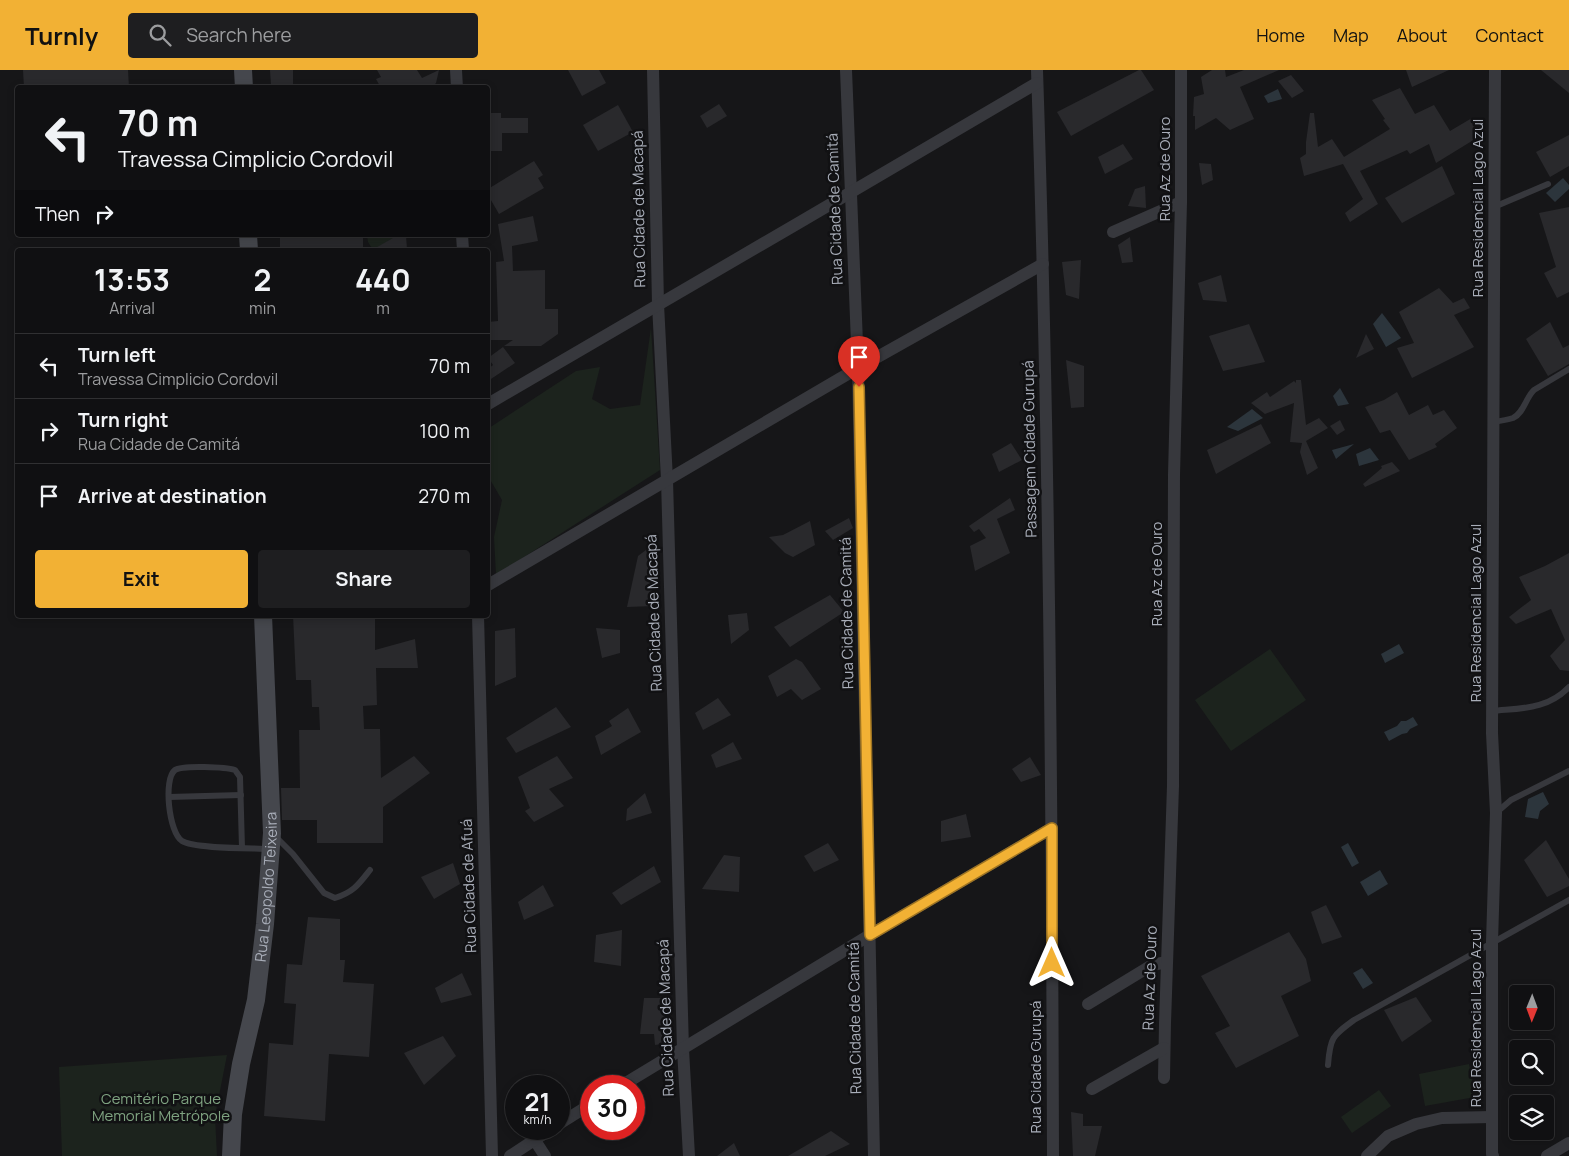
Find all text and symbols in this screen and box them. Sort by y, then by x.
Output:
search box [128,13,478,58]
text: Turnly [25,19,98,52]
icon: search [146,21,174,49]
text: Search here [186,22,292,48]
text: Home [1256,23,1305,47]
text: Map [1333,23,1369,47]
text: About [1397,23,1447,47]
text: Contact [1475,23,1544,47]
text: 70 m [118,99,198,147]
icon: left [35,105,100,170]
street label: Rua Az de Ouro [1154,117,1175,221]
street label: Rua Residencial Lago Azul [1467,119,1488,297]
street label: Rua Cidade de Macapá [627,130,650,288]
street label: Rua Cidade de Camitá [821,133,848,285]
text: Travessa Cimplicio Cordovil [118,144,393,174]
icon: right [90,200,118,228]
text: Then [35,201,80,227]
text: 13:53 [94,259,170,300]
text: 2 [254,259,271,300]
text: 440 [355,259,411,300]
text: Arrival [109,297,155,319]
text: min [249,297,276,319]
text: m [376,297,390,319]
pin [838,336,880,387]
text: Turn left [78,342,156,368]
icon: arrive [845,343,873,371]
icon: left [35,352,63,380]
text: 70 m [429,353,470,379]
street label: Passagem Cidade Gurupá [1017,360,1042,538]
text: Travessa Cimplicio Cordovil [78,368,278,390]
text: Turn right [78,407,168,433]
icon: right [35,417,63,445]
text: 100 m [419,418,470,444]
text: Rua Cidade de Camitá [78,433,240,455]
icon: arrive [35,482,63,510]
text: Arrive at destination [78,483,267,509]
text: 270 m [418,483,470,509]
street label: Rua Az de Ouro [1146,522,1167,626]
street label: Rua Residencial Lago Azul [1465,524,1486,702]
street label: Rua Cidade de Macapá [640,534,667,692]
street label: Rua Cidade de Camitá [835,537,858,689]
button: Exit [35,550,248,608]
button: Share [258,550,470,608]
street label: Rua Leopoldo Teixeira [250,812,282,963]
street label: Rua Cidade de Afuá [456,819,481,953]
street label: Rua Az de Ouro [1137,925,1162,1031]
street label: Rua Residencial Lago Azul [1465,929,1486,1107]
position arrow [1025,936,1077,988]
street label: Rua Cidade de Macapá [652,939,679,1097]
street label: Rua Cidade de Camitá [843,942,866,1094]
north arrow [1509,985,1554,1030]
map controls [1509,985,1554,1140]
street label: Rua Cidade Gurupá [1025,1001,1046,1133]
button: search [1509,1040,1554,1085]
speed limit sign: 30 [580,1075,645,1140]
text: 21 [525,1084,550,1119]
park label: Cemitério Parque Memorial Metrópole [92,1088,230,1126]
button: layers [1509,1095,1554,1140]
text: km/h [524,1111,551,1128]

